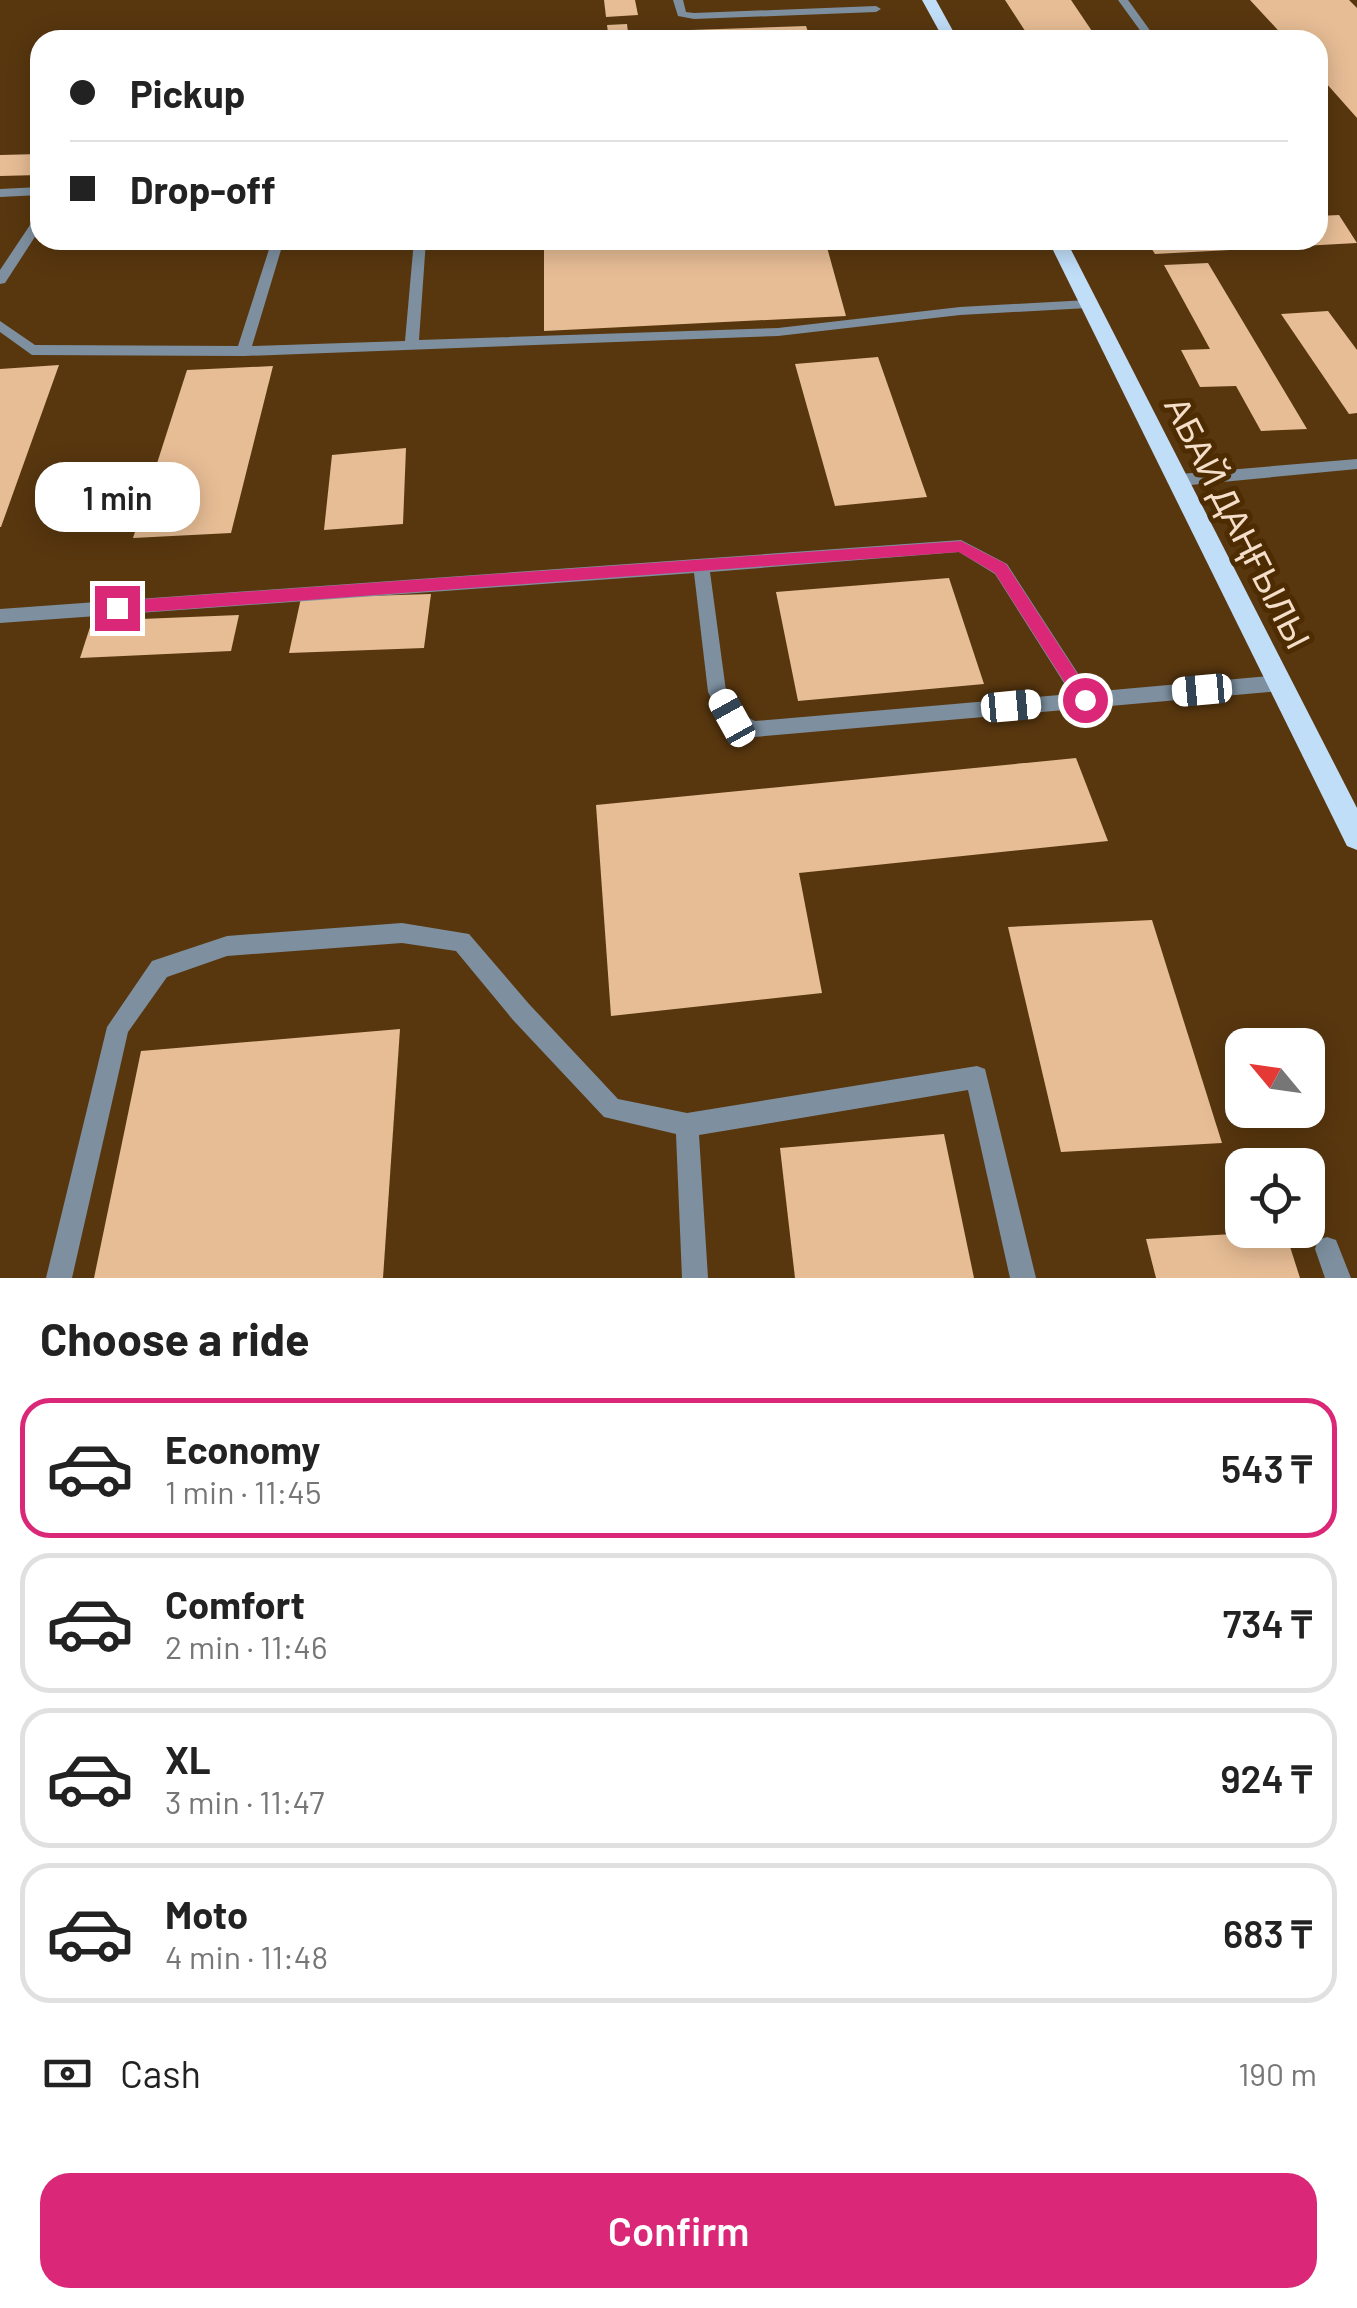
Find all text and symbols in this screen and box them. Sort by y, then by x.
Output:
text: Pickup [130,70,245,116]
text: Drop-off [130,166,276,212]
street label: АБАЙ ДАҢҒЫЛЫ [1157,389,1321,655]
callout: 1 min [34,463,200,533]
text: 1 min [83,478,152,516]
route end [95,586,140,631]
car [1171,672,1233,708]
route start [1063,678,1108,723]
car [704,684,760,752]
car [980,688,1042,724]
north arrow [1225,1028,1325,1128]
map controls [1225,1028,1325,1248]
button: locate [1225,1148,1325,1248]
text: Choose a ride [40,1311,310,1365]
icon: car [45,1423,135,1513]
text: Economy [165,1426,320,1472]
text: 543 ₸ [1221,1445,1312,1491]
text: 1 min · 11:45 [165,1472,321,1510]
icon: car [45,1578,135,1668]
text: Comfort [165,1581,305,1627]
text: 734 ₸ [1223,1600,1312,1646]
text: 2 min · 11:46 [165,1627,327,1665]
icon: car [45,1733,135,1823]
text: XL [165,1736,211,1782]
text: 924 ₸ [1220,1755,1312,1801]
text: 3 min · 11:47 [165,1782,324,1820]
icon: car [45,1888,135,1978]
text: Moto [165,1891,248,1937]
text: 683 ₸ [1223,1910,1312,1956]
text: 4 min · 11:48 [165,1937,328,1975]
icon: cash [40,2046,95,2101]
text: Cash [120,2050,201,2096]
text: 190 m [1238,2054,1317,2092]
button: Confirm [40,2173,1317,2288]

